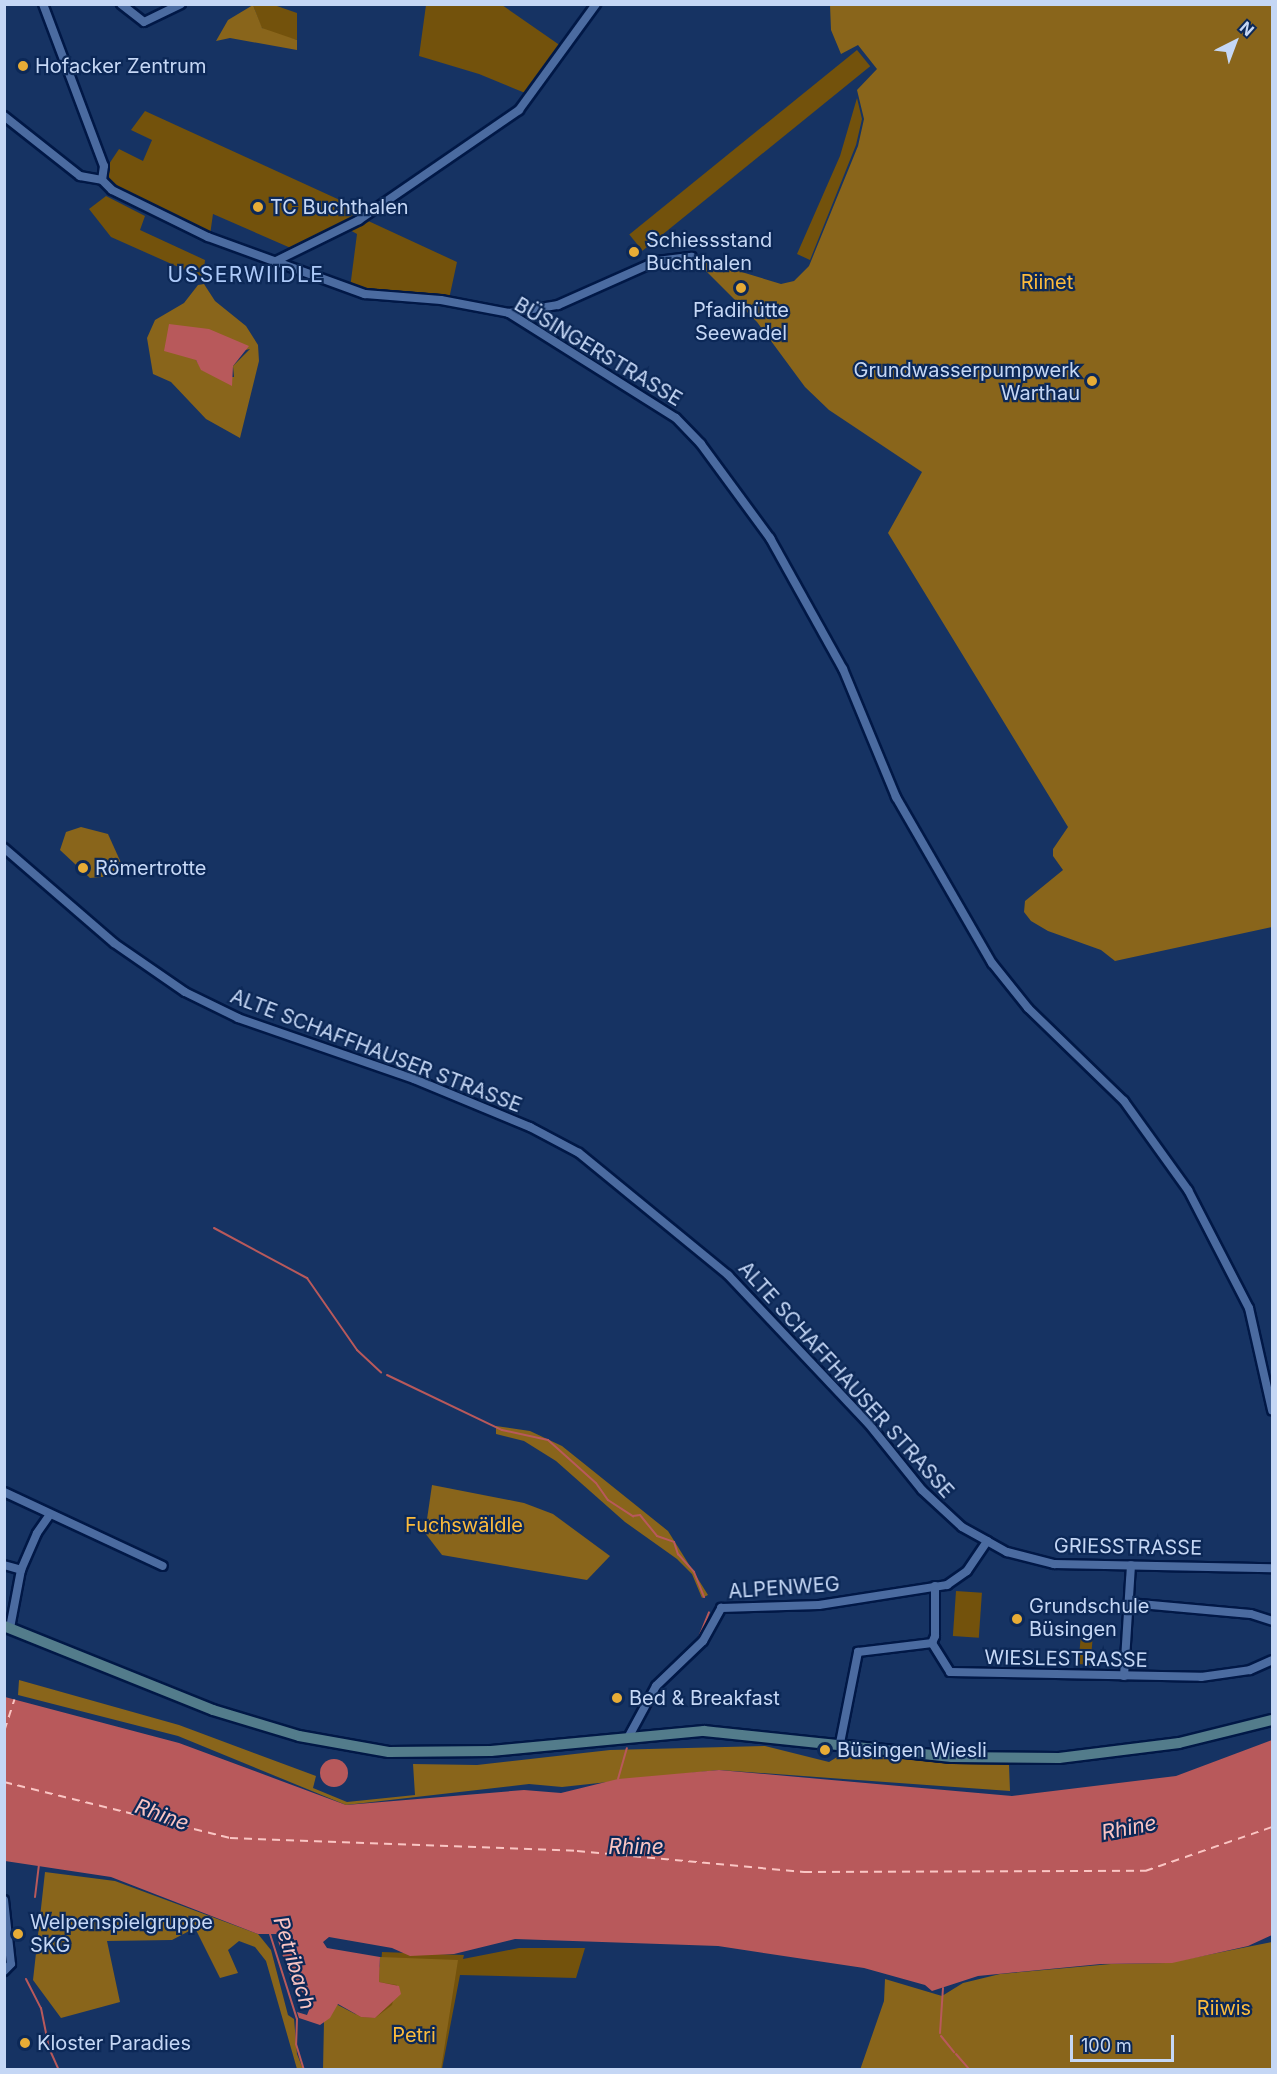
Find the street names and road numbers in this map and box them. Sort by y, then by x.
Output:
street label: BÜSINGERSTRASSE [510,292,686,412]
street label: ALTE SCHAFFHAUSER STRASSE [227,984,525,1118]
street label: ALTE SCHAFFHAUSER STRASSE [733,1257,959,1503]
street label: GRIESSTRASSE [1054,1534,1202,1560]
street label: ALPENWEG [727,1572,841,1604]
street label: WIESLESTRASSE [984,1646,1148,1672]

